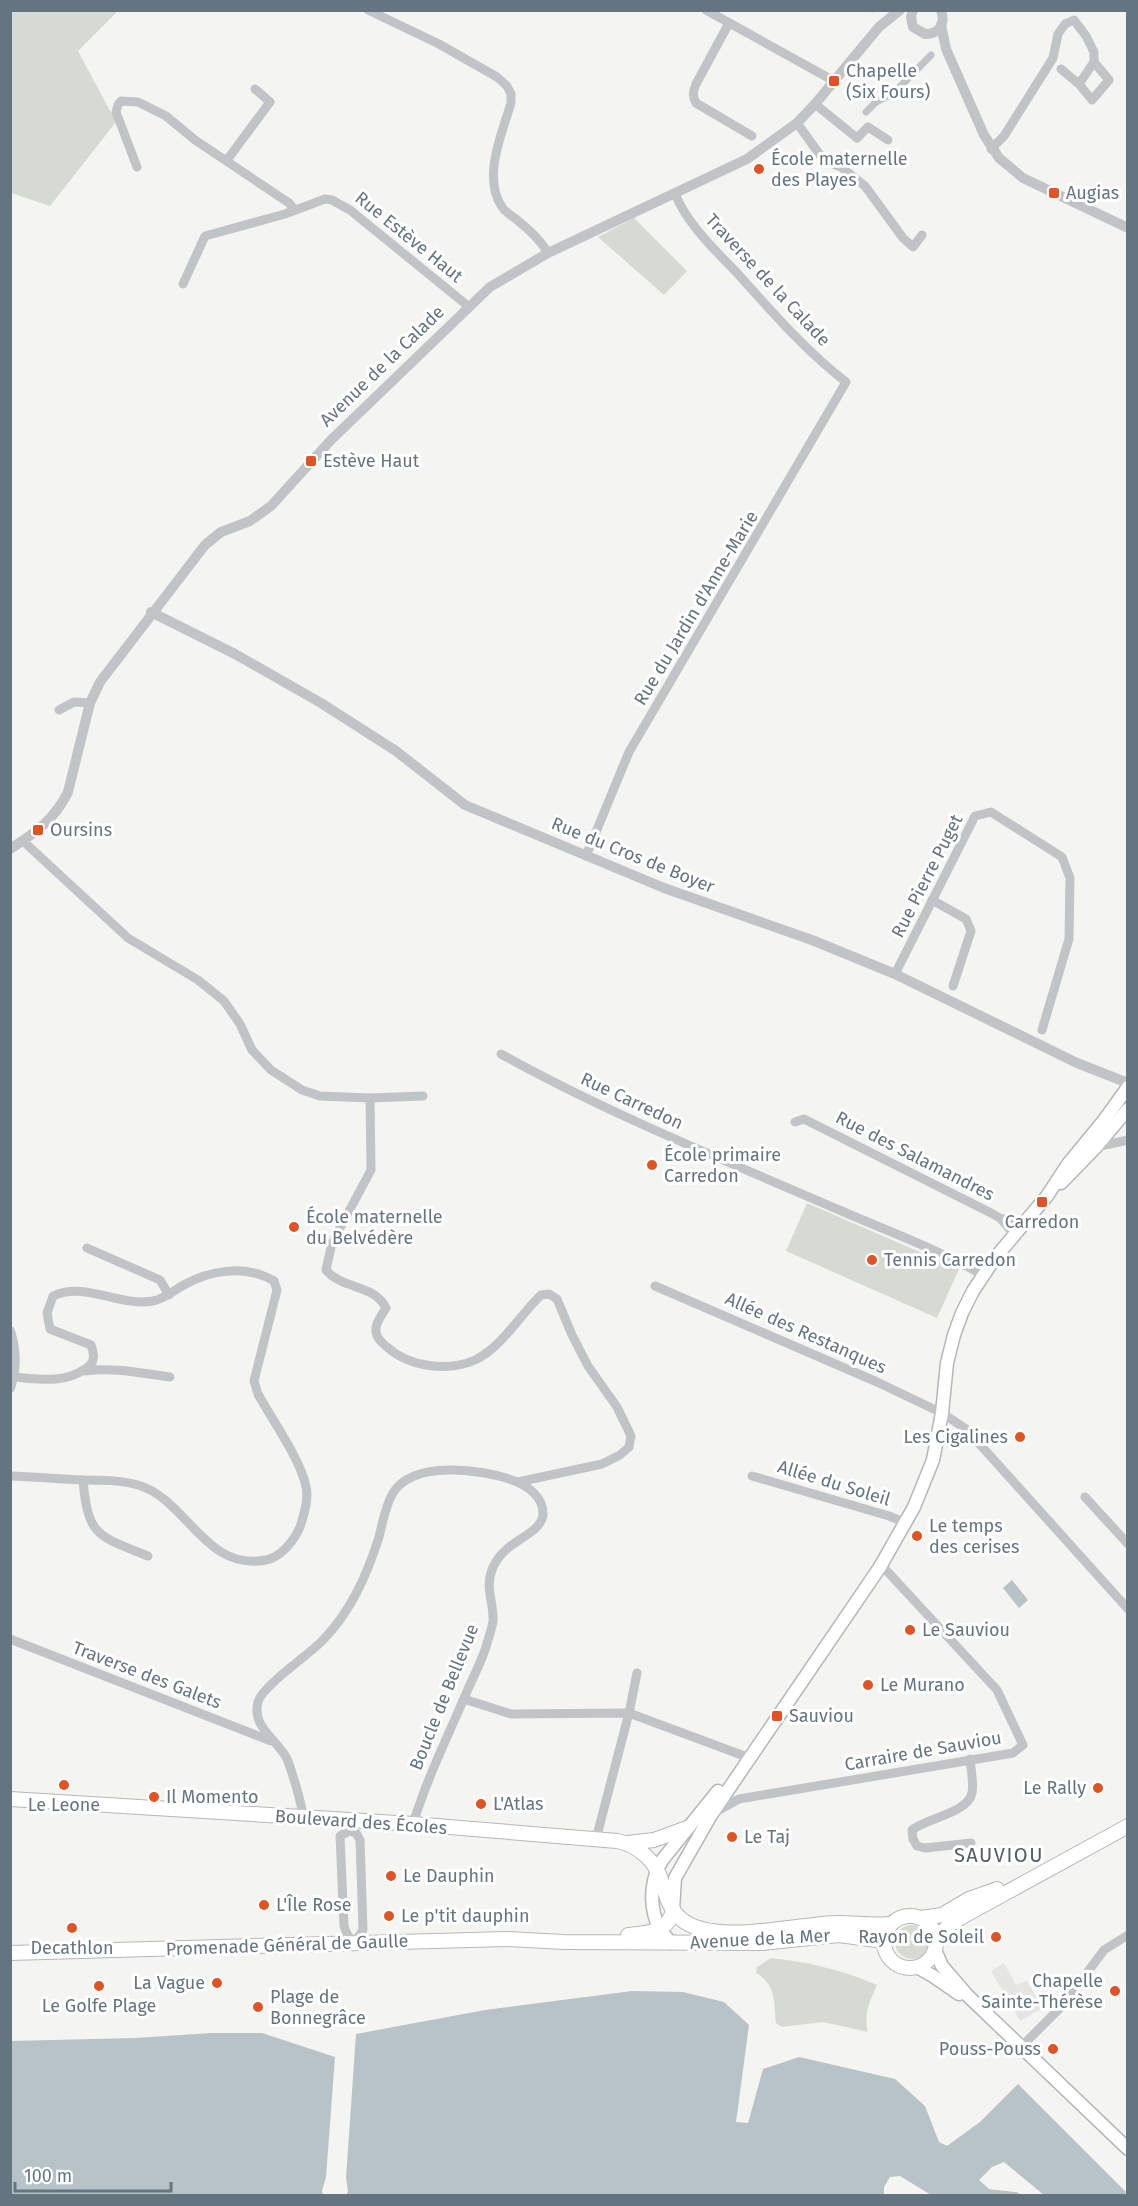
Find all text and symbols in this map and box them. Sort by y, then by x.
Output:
place label: Chapelle (Six Fours) [846,60,930,103]
marker: Chapelle (Six Fours) [827,74,841,88]
place label: École maternelle des Playes [771,147,908,191]
marker: École maternelle des Playes [752,162,766,176]
place label: Augias [1066,182,1119,204]
marker: Augias [1047,186,1061,200]
street label: Rue Estève Haut [351,187,468,287]
street label: Traverse de la Calade [701,209,835,351]
street label: Avenue de la Calade [315,301,449,431]
place label: Estève Haut [323,450,420,472]
marker: Estève Haut [304,454,318,468]
street label: Rue du Jardin d'Anne-Marie [629,507,763,709]
street label: Rue Pierre Puget [887,810,968,941]
street label: Rue du Cros de Boyer [548,812,718,898]
place label: Oursins [50,819,112,841]
marker: Oursins [31,823,45,837]
street label: Rue Carredon [577,1068,687,1134]
street label: Rue des Salamandres [832,1106,998,1206]
place label: École primaire Carredon [664,1143,781,1187]
marker: École primaire Carredon [645,1158,659,1172]
marker: Carredon [1035,1195,1049,1209]
place label: École maternelle du Belvédère [306,1205,443,1249]
place label: Carredon [1005,1211,1079,1233]
marker: École maternelle du Belvédère [287,1220,301,1234]
place label: Tennis Carredon [884,1249,1016,1271]
marker: Tennis Carredon [865,1253,879,1267]
street label: Allée des Restanques [722,1288,890,1378]
place label: Les Cigalines [904,1426,1008,1448]
marker: Les Cigalines [1013,1430,1027,1444]
street label: Allée du Soleil [775,1455,893,1511]
place label: Le temps des cerises [929,1515,1019,1558]
marker: Le temps des cerises [910,1529,924,1543]
place label: Le Sauviou [922,1619,1010,1641]
street label: Boucle de Bellevue [405,1621,483,1773]
marker: Le Sauviou [903,1623,917,1637]
street label: Traverse des Galets [70,1637,224,1713]
place label: Le Murano [880,1674,965,1696]
marker: Le Murano [861,1678,875,1692]
place label: Sauviou [789,1705,854,1727]
marker: Sauviou [770,1709,784,1723]
street label: Carraire de Sauviou [843,1726,1003,1776]
place label: Le Rally [1023,1777,1086,1799]
marker: Le Leone [57,1778,71,1792]
marker: Le Rally [1091,1781,1105,1795]
place label: Il Momento [166,1786,258,1808]
marker: Il Momento [147,1790,161,1804]
place label: L'Atlas [493,1793,543,1815]
place label: Le Leone [28,1794,100,1816]
marker: L'Atlas [474,1797,488,1811]
street label: Boulevard des Écoles [274,1804,448,1839]
place label: Le Taj [744,1826,790,1848]
marker: Le Taj [725,1830,739,1844]
district label: SAUVIOU [954,1843,1044,1867]
place label: Le Dauphin [403,1865,495,1887]
marker: Le Dauphin [384,1869,398,1883]
place label: L'Île Rose [276,1894,352,1916]
marker: L'Île Rose [257,1898,271,1912]
place label: Le p'tit dauphin [401,1905,529,1927]
marker: Le p'tit dauphin [382,1909,396,1923]
marker: Decathlon [65,1921,79,1935]
street label: Avenue de la Mer [689,1924,831,1954]
place label: Rayon de Soleil [858,1926,984,1948]
street label: Promenade Général de Gaulle [165,1930,409,1960]
marker: Rayon de Soleil [989,1930,1003,1944]
place label: Decathlon [31,1937,113,1959]
place label: Chapelle Sainte-Thérèse [981,1970,1103,2013]
place label: La Vague [133,1972,205,1994]
marker: La Vague [210,1976,224,1990]
marker: Le Golfe Plage [92,1979,106,1993]
marker: Chapelle Sainte-Thérèse [1108,1984,1122,1998]
place label: Plage de Bonnegrâce [270,1986,366,2029]
place label: Le Golfe Plage [42,1995,156,2017]
marker: Plage de Bonnegrâce [251,2000,265,2014]
place label: Pouss-Pouss [939,2038,1041,2060]
marker: Pouss-Pouss [1046,2042,1060,2056]
scale bar [15,2155,171,2193]
text: 100 m [24,2165,72,2187]

